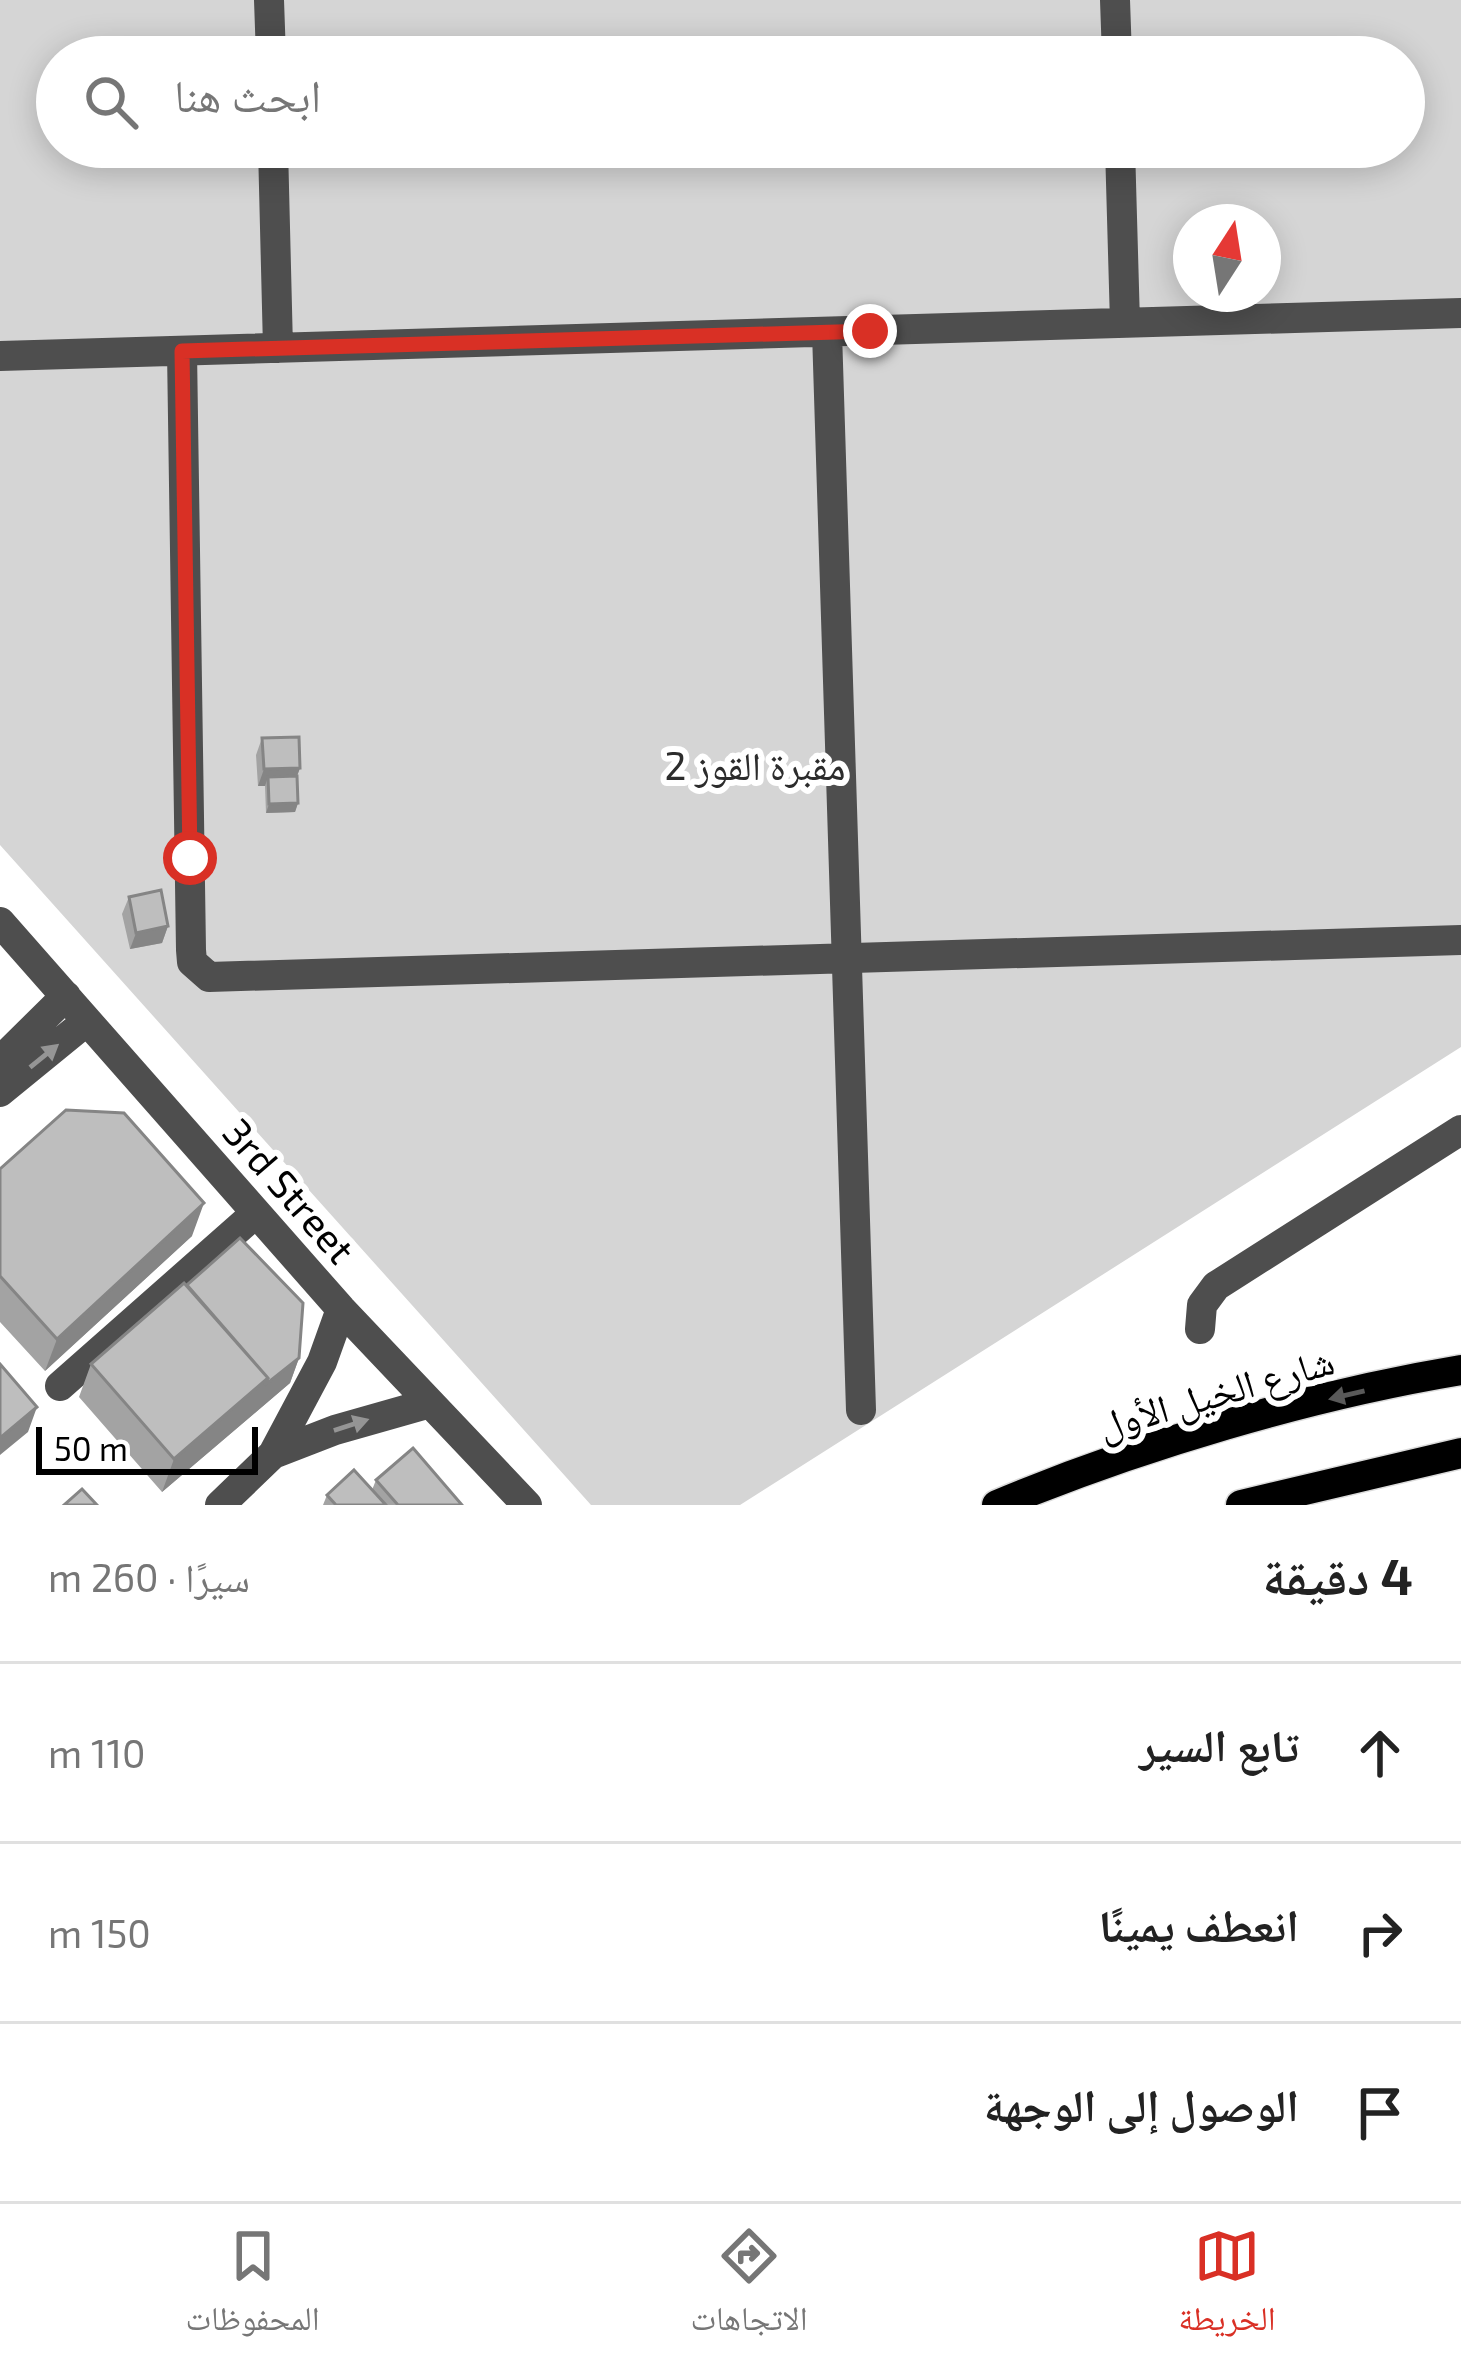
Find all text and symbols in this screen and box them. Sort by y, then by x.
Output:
search box [36,36,1425,168]
text: ابحث هنا [174,67,321,121]
icon: search [78,69,144,135]
north arrow [1173,204,1281,312]
route end [843,304,897,358]
park label: مقبرة القوز 2 [664,741,846,788]
route start [163,831,217,885]
one-way arrow [28,1044,59,1070]
street label: 3rd Street [215,1108,366,1272]
street label: شارع الخيل الأول [1092,1335,1340,1451]
one-way arrow [1328,1386,1365,1405]
one-way arrow [333,1415,370,1434]
scale bar [36,1421,258,1474]
text: 50 m [54,1428,128,1468]
text: 4 دقيقة [1262,1544,1413,1605]
text: سيرًا · 260 m [48,1553,250,1600]
text: تابع السير [1139,1717,1299,1771]
icon: ahead [1347,1720,1413,1786]
text: 110 m [48,1729,145,1776]
text: انعطف يمينًا [1098,1897,1299,1951]
icon: right [1347,1900,1413,1966]
text: 150 m [48,1909,151,1956]
text: الوصول إلى الوجهة [984,2077,1299,2131]
icon: arrive [1347,2080,1413,2146]
tab: المحفوظات [185,2223,320,2351]
tab: الاتجاهات [690,2223,808,2351]
tab: الخريطة [1178,2223,1276,2351]

